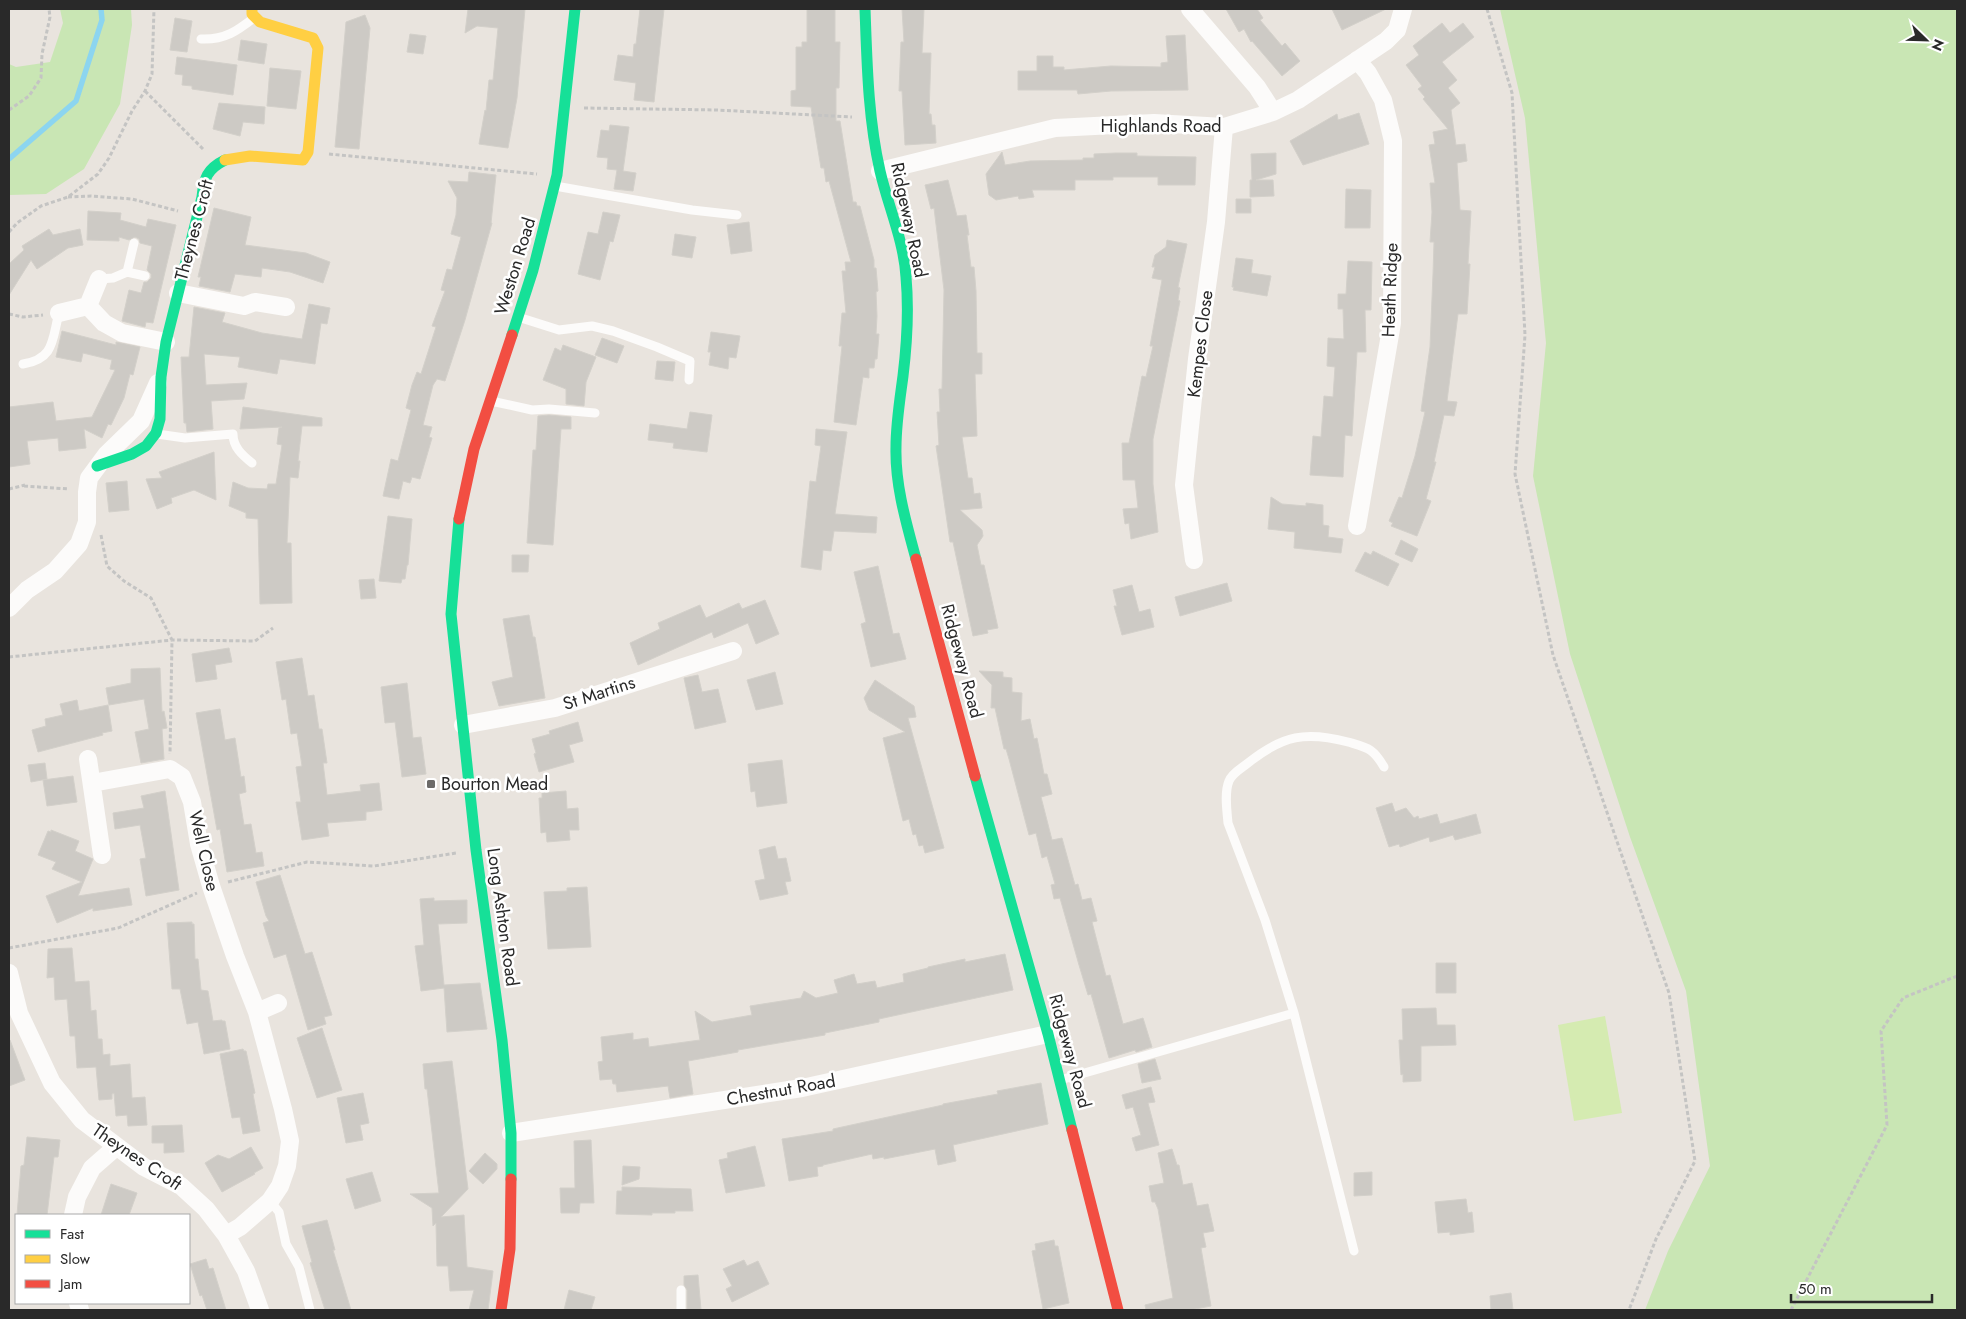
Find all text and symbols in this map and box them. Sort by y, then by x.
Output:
north arrow [1901,15,1951,65]
text: N [1927,36,1949,54]
street label: Highlands Road [1100,113,1222,139]
street label: Ridgeway Road [884,160,934,280]
street label: Theynes Croft [168,176,220,283]
street label: Weston Road [488,214,542,318]
street label: Heath Ridge [1375,242,1405,338]
street label: Kempes Close [1181,289,1219,399]
street label: Ridgeway Road [934,601,990,721]
street label: St Martins [559,669,639,717]
place label: Bourton Mead [441,771,548,797]
marker: Bourton Mead [425,778,437,790]
street label: Well Close [182,808,226,894]
street label: Long Ashton Road [480,846,526,988]
street label: Ridgeway Road [1042,991,1098,1111]
street label: Chestnut Road [725,1068,837,1112]
street label: Theynes Croft [87,1117,188,1197]
legend [15,1214,190,1304]
text: Fast [60,1223,84,1245]
text: Slow [60,1248,91,1270]
scale bar [1791,1272,1932,1304]
text: Jam [58,1273,83,1295]
text: 50 m [1798,1278,1832,1300]

